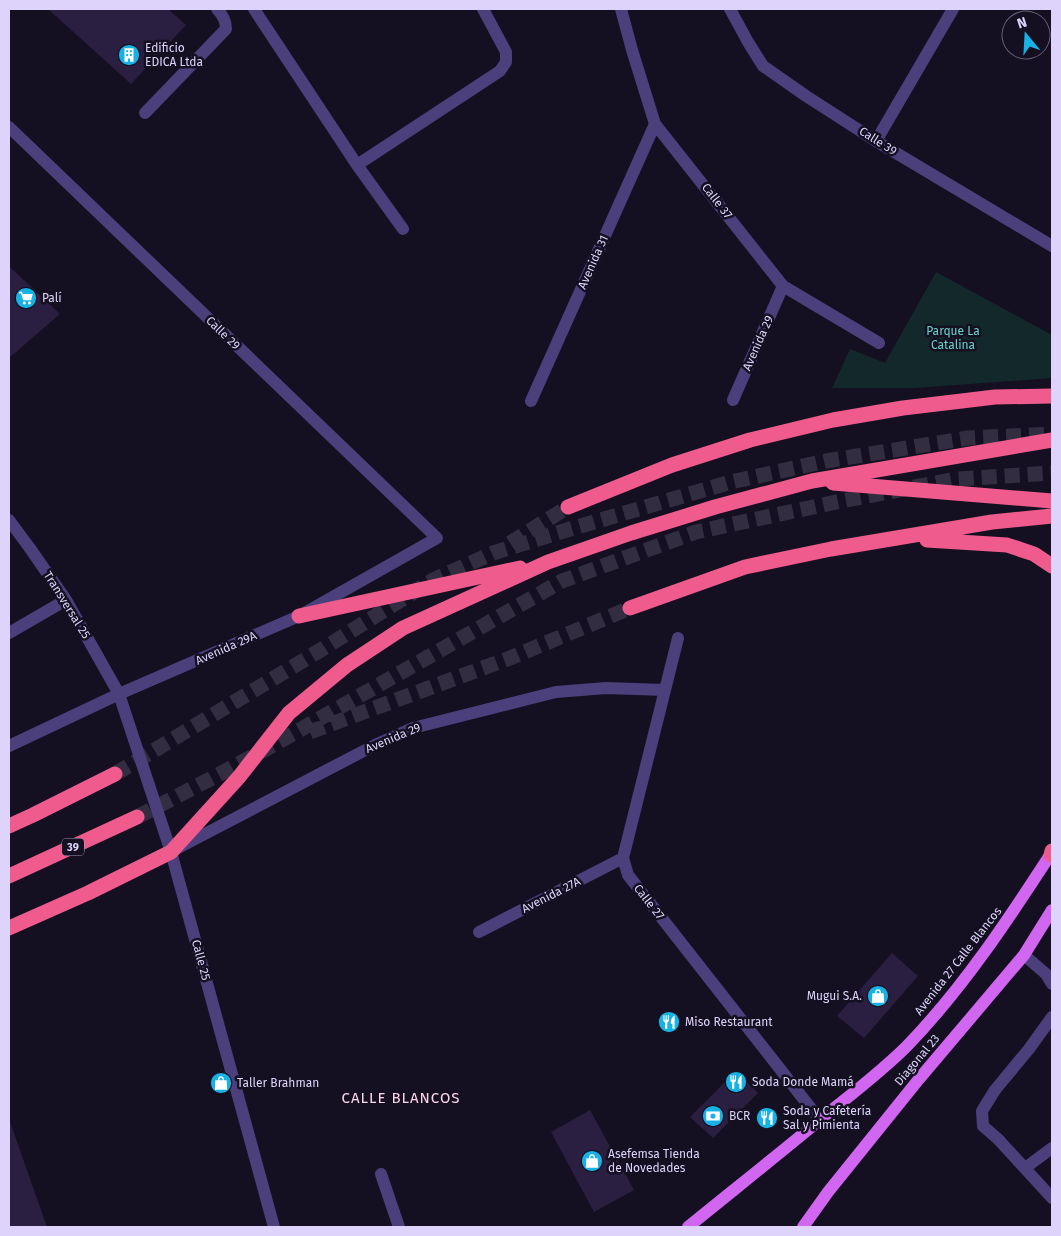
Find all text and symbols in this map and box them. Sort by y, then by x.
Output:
north arrow [1001,10,1051,60]
text: N [1015,14,1029,33]
place label: Edificio EDICA Ltda [145,41,203,69]
building icon: Edificio EDICA Ltda [117,43,141,67]
street label: Calle 39 [857,124,899,158]
street label: Calle 37 [699,181,735,221]
street label: Avenida 31 [575,233,611,291]
supermarket icon: Palí [14,286,38,310]
place label: Palí [42,291,62,305]
street label: Calle 29 [203,313,243,353]
street label: Avenida 29 [740,313,776,373]
park label: Parque La Catalina [926,324,980,352]
street label: Transversal 25 [41,569,93,641]
street label: Avenida 29A [193,628,259,668]
street label: Avenida 29 [363,720,423,756]
road number: 39 [62,839,84,856]
street label: Avenida 27A [519,874,583,916]
street label: Calle 27 [631,882,667,922]
street label: Avenida 27 Calle Blancos [912,904,1005,1018]
street label: Calle 25 [189,938,213,982]
shop icon: Mugui S.A. [866,984,890,1008]
place label: Mugui S.A. [807,989,862,1003]
restaurant icon: Miso Restaurant [657,1010,681,1034]
place label: Miso Restaurant [685,1015,773,1029]
street label: Diagonal 23 [892,1032,942,1088]
restaurant icon: Soda Donde Mamá [724,1070,748,1094]
shop icon: Taller Brahman [209,1071,233,1095]
place label: Soda Donde Mamá [752,1075,854,1089]
place label: Taller Brahman [237,1076,319,1090]
district label: CALLE BLANCOS [341,1089,461,1107]
bank icon: BCR [701,1104,725,1128]
place label: Soda y Cafetería Sal y Pimienta [783,1104,871,1132]
restaurant icon: Soda y Cafetería Sal y Pimienta [755,1106,779,1130]
place label: BCR [729,1109,750,1123]
place label: Asefemsa Tienda de Novedades [608,1147,700,1175]
shop icon: Asefemsa Tienda de Novedades [580,1149,604,1173]

